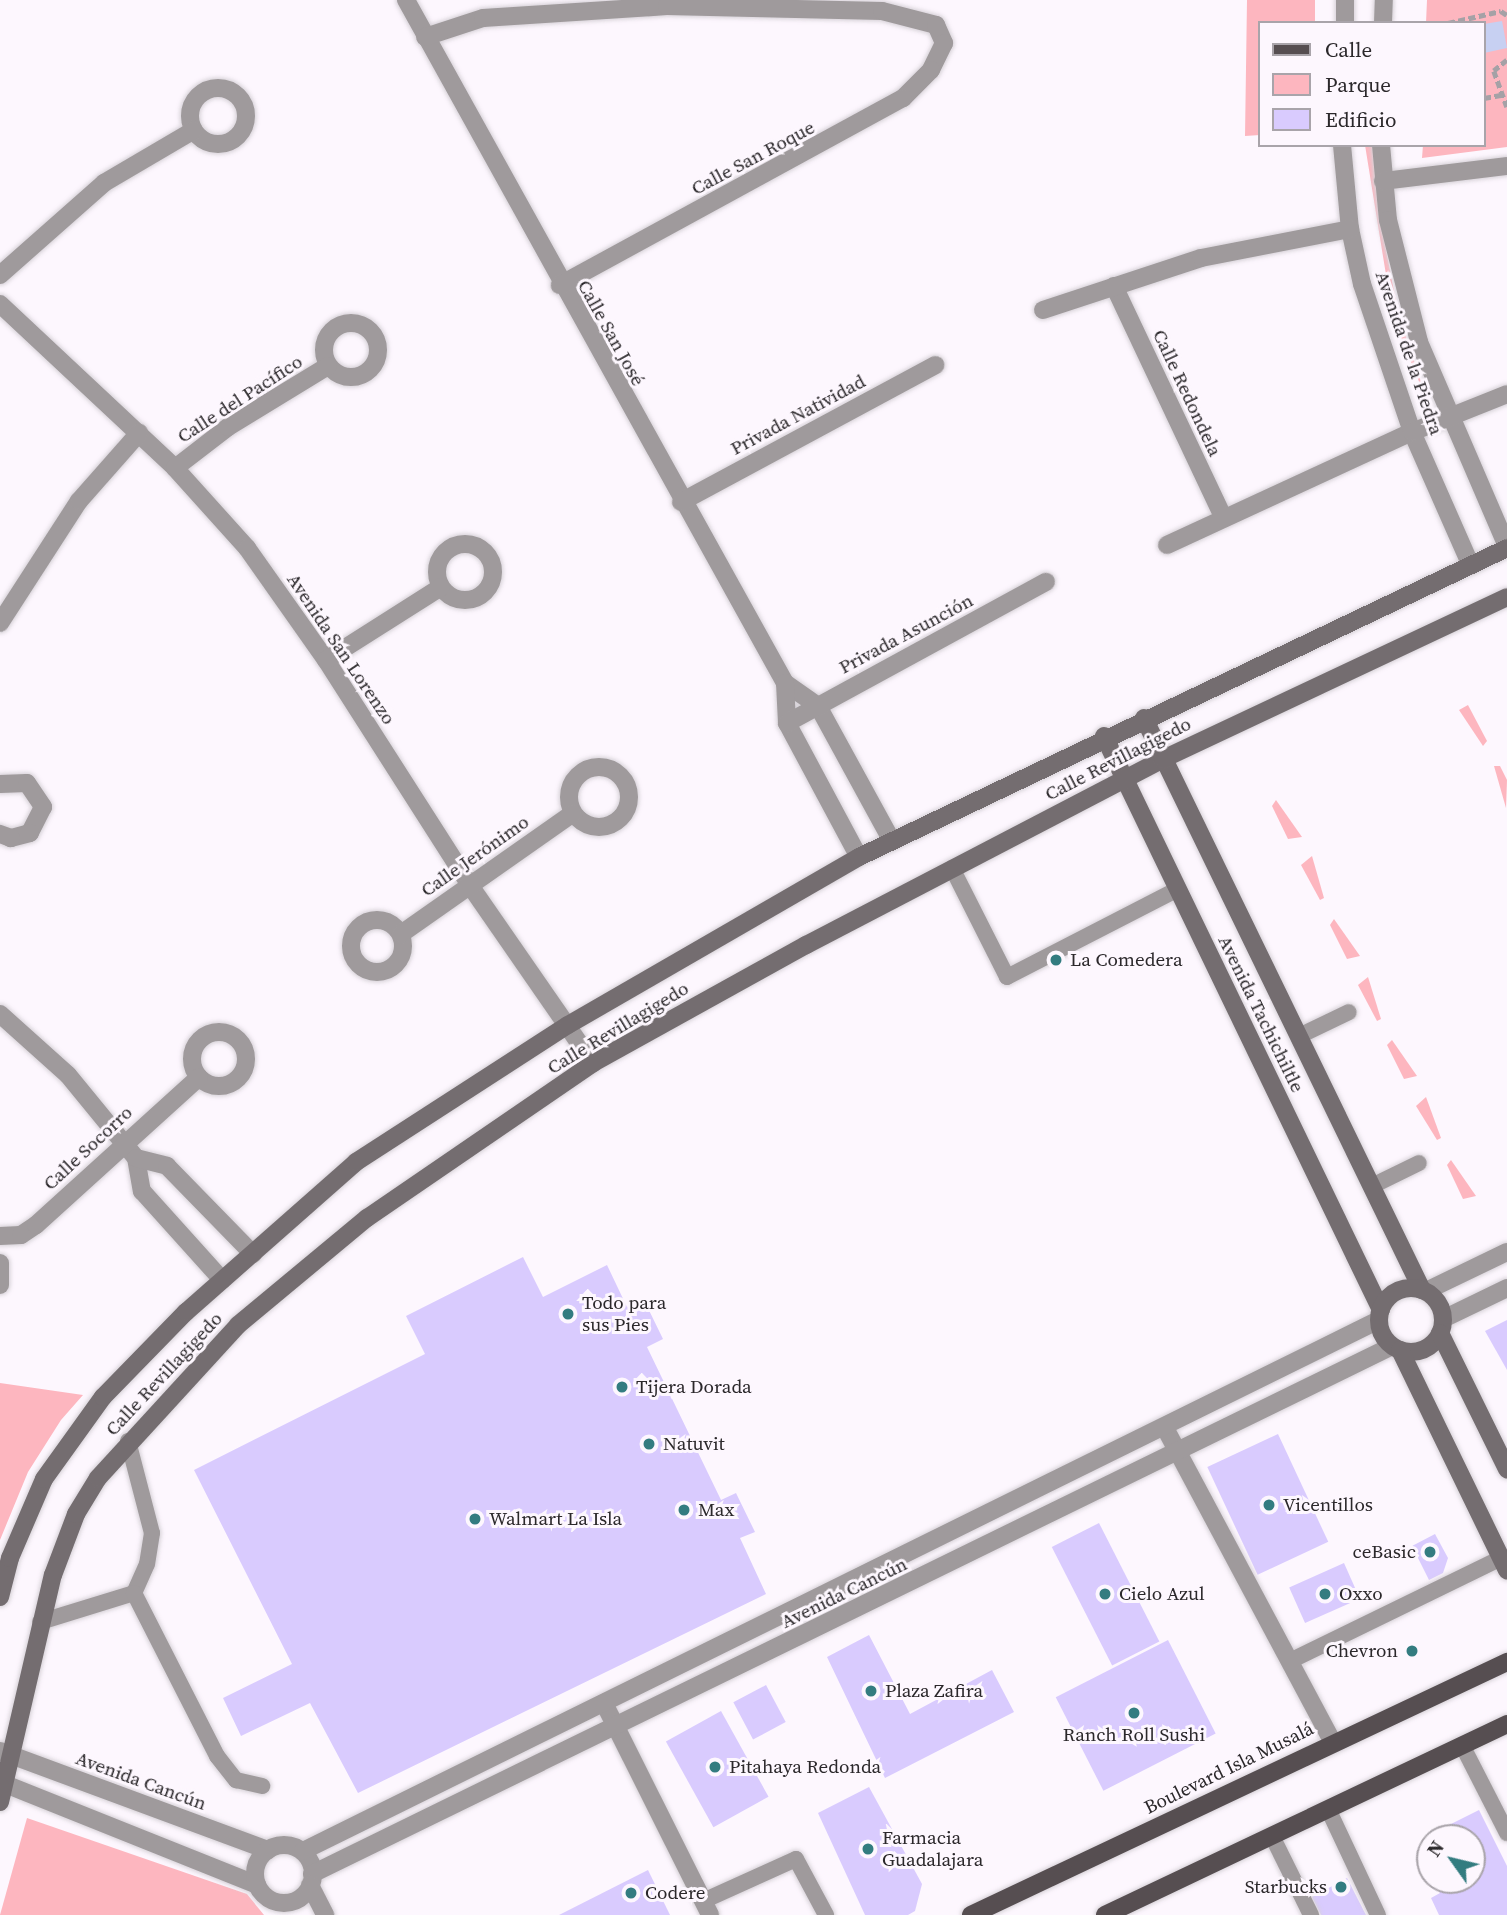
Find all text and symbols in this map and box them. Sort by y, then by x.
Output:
legend [1258,21,1486,147]
text: Calle [1325,35,1372,64]
text: Parque [1325,70,1391,99]
text: Edificio [1325,105,1397,134]
street label: Calle San Roque [688,116,818,200]
street label: Avenida de la Piedra [1370,268,1448,438]
street label: Calle San José [573,276,649,390]
street label: Calle Redondela [1148,326,1226,460]
street label: Calle del Pacífico [173,350,307,448]
street label: Privada Natividad [727,370,869,460]
street label: Avenida San Lorenzo [282,569,400,729]
street label: Privada Asunción [835,589,977,679]
street label: Calle Revillagigedo [1041,712,1195,806]
street label: Calle Jerónimo [417,810,533,902]
street label: Avenida Tachichiltle [1213,932,1309,1096]
place label: La Comedera [1070,949,1183,971]
marker: La Comedera [1048,952,1064,968]
street label: Calle Revillagigedo [543,977,693,1079]
street label: Calle Socorro [39,1101,137,1195]
place label: Todo para sus Pies [582,1292,666,1336]
marker: Todo para sus Pies [560,1306,576,1322]
street label: Calle Revillagigedo [101,1307,227,1441]
place label: Tijera Dorada [636,1376,752,1398]
marker: Tijera Dorada [614,1379,630,1395]
place label: Natuvit [663,1433,725,1455]
marker: Natuvit [641,1436,657,1452]
place label: Vicentillos [1283,1494,1373,1516]
marker: Vicentillos [1261,1497,1277,1513]
place label: Max [698,1499,734,1521]
marker: Max [676,1502,692,1518]
place label: Walmart La Isla [489,1508,622,1530]
marker: Walmart La Isla [467,1511,483,1527]
place label: ceBasic [1352,1541,1416,1563]
marker: ceBasic [1422,1544,1438,1560]
street label: Avenida Cancún [777,1553,911,1633]
place label: Cielo Azul [1119,1583,1205,1605]
place label: Oxxo [1339,1583,1383,1605]
marker: Cielo Azul [1097,1586,1113,1602]
marker: Oxxo [1317,1586,1333,1602]
place label: Chevron [1326,1640,1398,1662]
marker: Chevron [1404,1643,1420,1659]
place label: Plaza Zafira [885,1680,983,1702]
marker: Plaza Zafira [863,1683,879,1699]
marker: Ranch Roll Sushi [1126,1705,1142,1721]
street label: Boulevard Isla Musalá [1141,1717,1317,1819]
place label: Ranch Roll Sushi [1063,1724,1205,1746]
street label: Avenida Cancún [73,1747,209,1815]
place label: Pitahaya Redonda [729,1756,881,1778]
marker: Pitahaya Redonda [707,1759,723,1775]
north arrow [1416,1824,1486,1894]
place label: Farmacia Guadalajara [882,1827,983,1871]
text: N [1421,1835,1450,1861]
marker: Farmacia Guadalajara [860,1841,876,1857]
place label: Starbucks [1245,1876,1327,1898]
marker: Starbucks [1333,1879,1349,1895]
place label: Codere [645,1882,705,1904]
marker: Codere [623,1885,639,1901]

